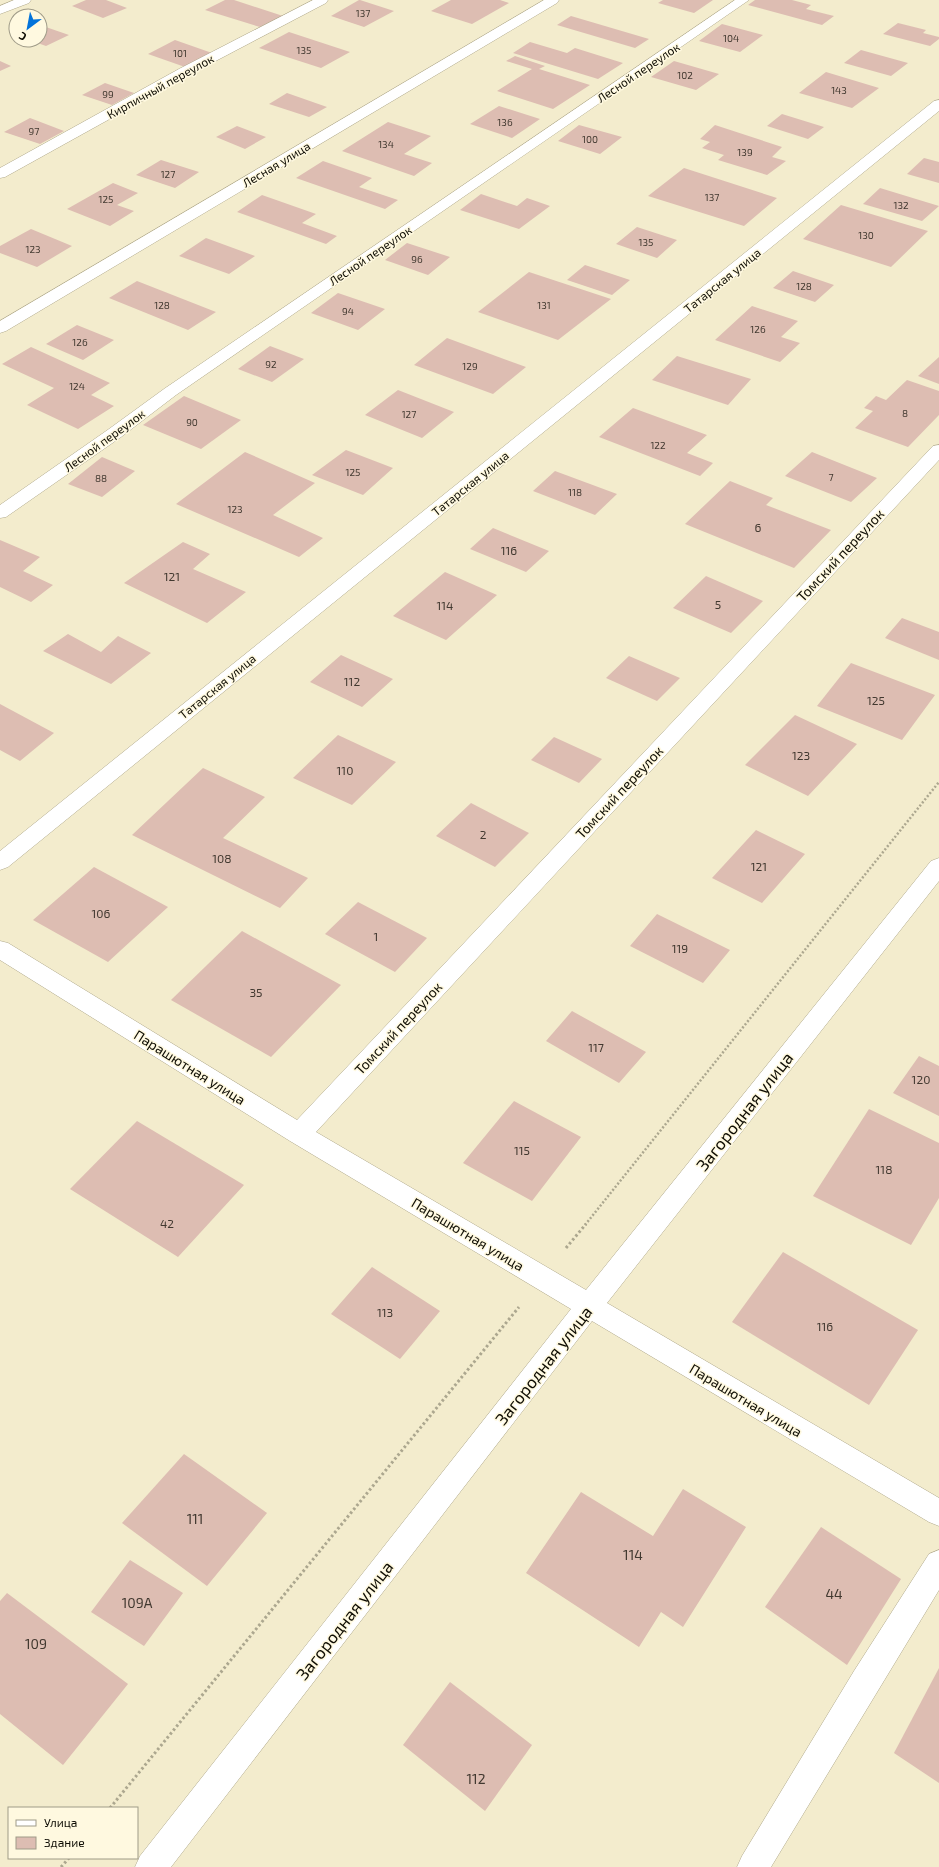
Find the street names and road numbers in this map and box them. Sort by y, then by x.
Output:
street label: Лесной переулок [594,39,683,106]
street label: Кирпичный переулок [104,51,217,122]
street label: Лесная улица [240,138,313,191]
street label: Лесной переулок [326,222,415,289]
street label: Татарская улица [681,245,764,316]
street label: Лесной переулок [61,406,148,475]
street label: Татарская улица [429,448,512,519]
street label: Томский переулок [793,505,888,605]
street label: Татарская улица [176,651,259,722]
street label: Томский переулок [572,742,667,842]
street label: Томский переулок [351,978,446,1078]
street label: Парашютная улица [131,1026,249,1108]
street label: Загородная улица [691,1048,797,1175]
street label: Парашютная улица [409,1194,527,1274]
street label: Загородная улица [490,1302,596,1429]
street label: Парашютная улица [687,1360,805,1440]
street label: Загородная улица [291,1557,397,1684]

